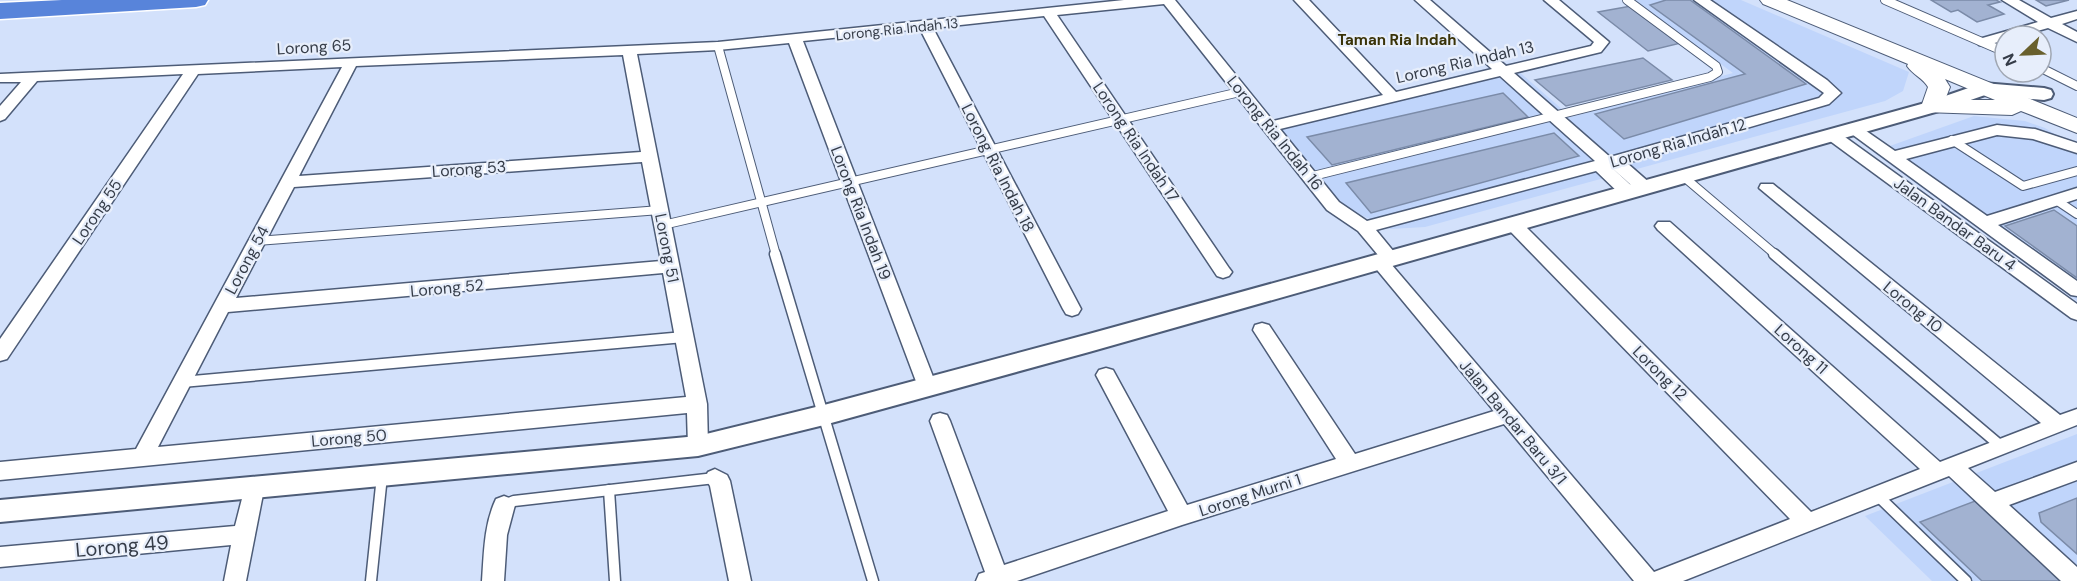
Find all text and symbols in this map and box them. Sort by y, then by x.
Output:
street label: Lorong Ria Indah 13 [835,14,959,44]
north arrow [1993,24,2053,84]
district label: Taman Ria Indah [1337,30,1457,50]
street label: Lorong 65 [276,35,352,59]
street label: Lorong Ria Indah 13 [1394,36,1536,88]
text: N [1998,50,2022,69]
street label: Lorong Ria Indah 16 [1222,71,1328,195]
street label: Lorong Ria Indah 17 [1088,78,1184,206]
street label: Lorong Ria Indah 18 [957,100,1039,236]
street label: Lorong Ria Indah 12 [1607,114,1749,172]
street label: Lorong Ria Indah 19 [826,143,896,283]
street label: Lorong 53 [431,156,507,182]
street label: Jalan Bandar Baru 4 [1890,173,2021,276]
street label: Lorong 55 [67,175,127,249]
street label: Lorong 51 [650,212,684,284]
street label: Lorong 54 [220,222,274,298]
street label: Lorong 52 [409,274,485,302]
street label: Lorong 10 [1879,276,1947,338]
street label: Lorong 11 [1770,319,1832,379]
street label: Lorong 12 [1628,341,1692,405]
street label: Jalan Bandar Baru 3/1 [1455,355,1571,489]
street label: Lorong 50 [310,424,388,452]
street label: Lorong Murni 1 [1196,469,1304,521]
street label: Lorong 49 [74,529,170,563]

